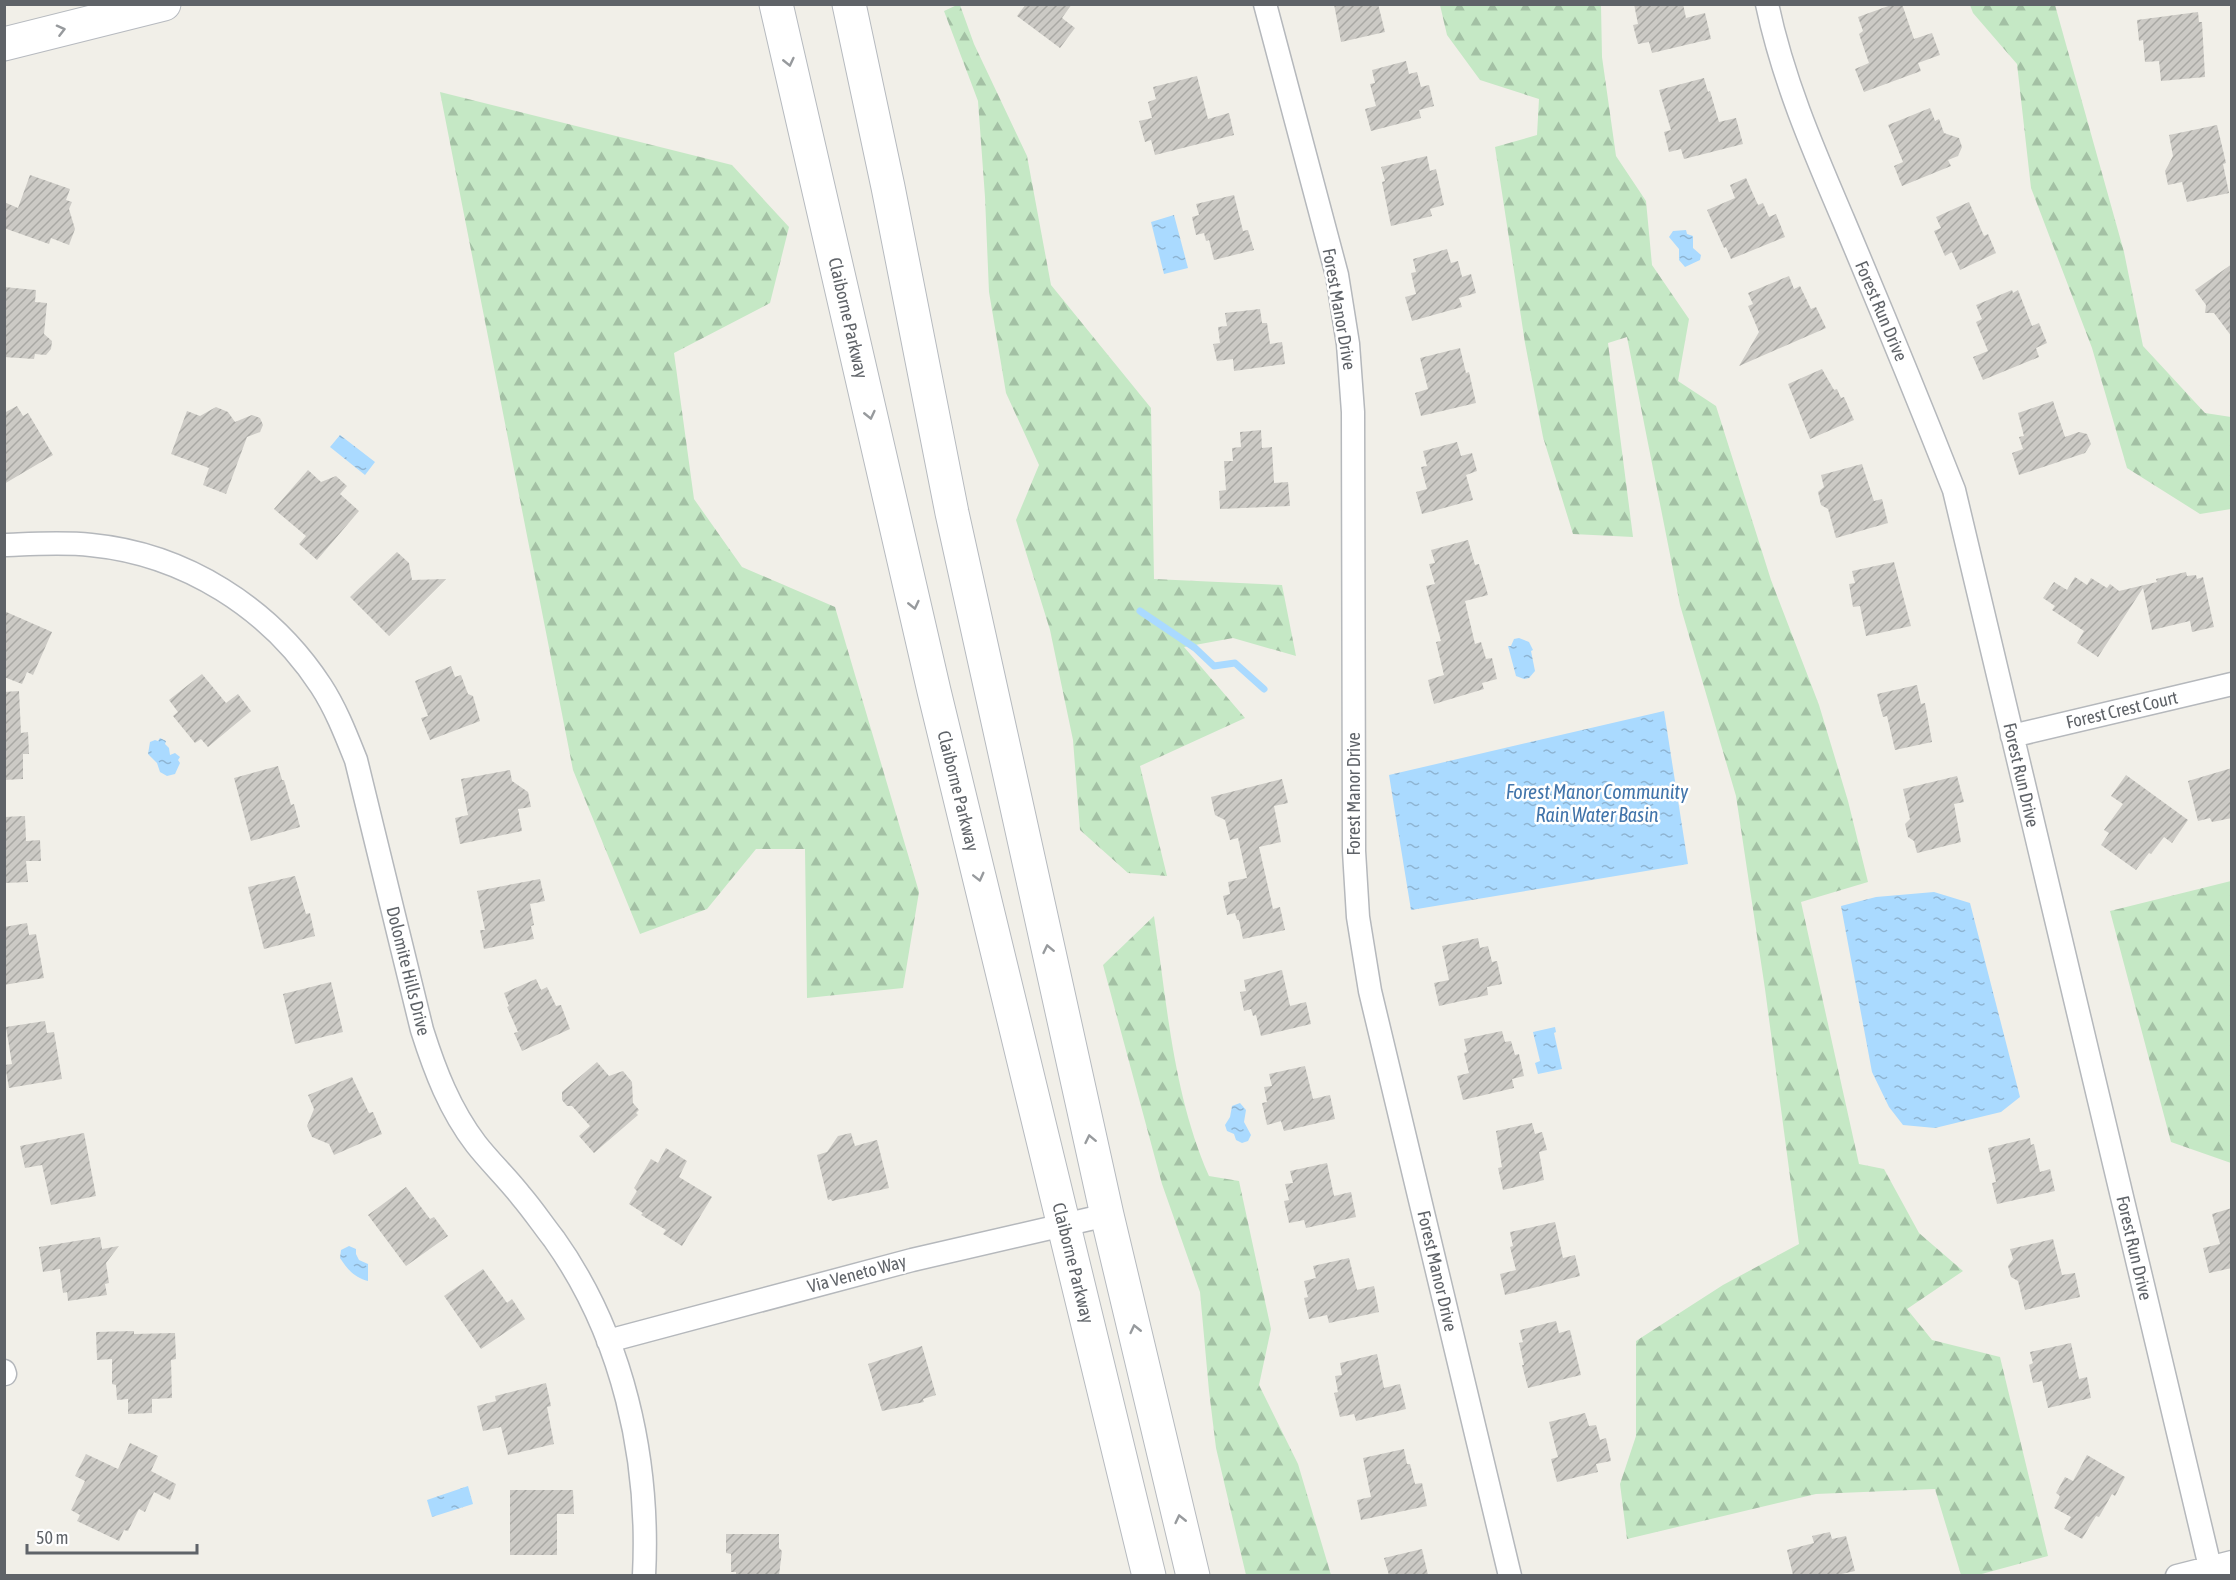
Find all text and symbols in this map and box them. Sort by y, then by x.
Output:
one-way arrow [56,25,66,38]
one-way arrow [782,56,795,66]
street label: Forest Manor Drive [1318,246,1361,371]
street label: Claiborne Parkway [824,255,873,380]
street label: Forest Run Drive [1851,258,1912,364]
one-way arrow [863,410,876,420]
one-way arrow [907,600,920,610]
street label: Forest Crest Court [2064,686,2180,733]
street label: Forest Run Drive [1999,721,2044,829]
street label: Claiborne Parkway [933,728,984,853]
street label: Forest Manor Drive [1343,732,1364,856]
water label: Forest Manor Community Rain Water Basin [1506,780,1689,826]
one-way arrow [972,871,985,881]
street label: Dolomite Hills Drive [382,904,435,1038]
one-way arrow [1043,944,1056,954]
one-way arrow [1085,1134,1098,1144]
street label: Forest Run Drive [2112,1194,2157,1302]
street label: Claiborne Parkway [1048,1200,1099,1325]
street label: Forest Manor Drive [1413,1209,1462,1333]
street label: Via Veneto Way [805,1250,909,1297]
one-way arrow [1129,1324,1142,1334]
one-way arrow [1174,1514,1187,1524]
scale bar [27,1517,196,1555]
text: 50 m [36,1527,68,1548]

